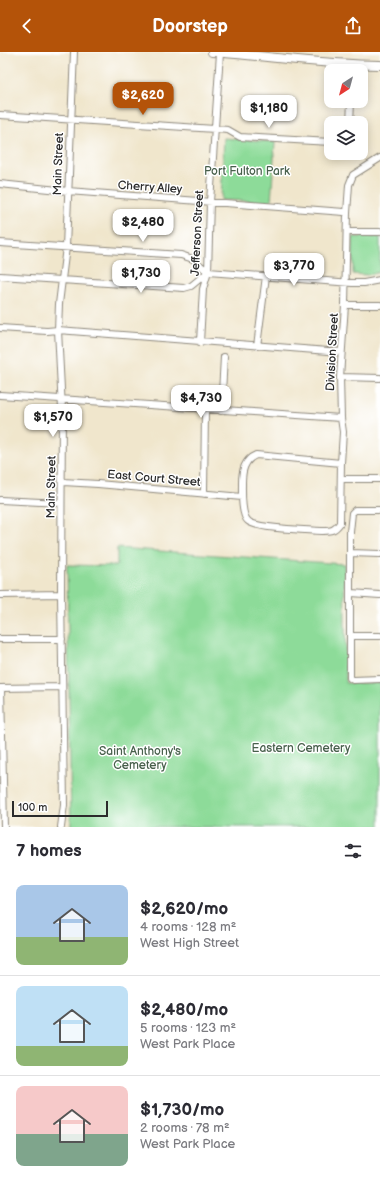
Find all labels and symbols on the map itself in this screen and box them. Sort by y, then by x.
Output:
north arrow [324,64,368,108]
pin: $2,620 [110,82,176,116]
pin: $1,180 [236,95,302,129]
street label: Main Street [50,132,67,196]
park label: Port Fulton Park [204,164,290,179]
street label: Cherry Alley [117,178,183,197]
street label: Jefferson Street [188,189,207,276]
pin: $2,480 [110,209,176,243]
pin: $3,770 [261,253,327,287]
pin: $1,730 [108,260,174,294]
street label: Division Street [323,312,342,391]
pin: $4,730 [168,385,234,419]
pin: $1,570 [20,404,86,438]
street label: Main Street [43,455,60,518]
street label: East Court Street [107,467,202,490]
park label: Eastern Cemetery [252,741,351,756]
park label: Saint Anthony's Cemetery [99,744,181,773]
scale bar [12,799,108,818]

